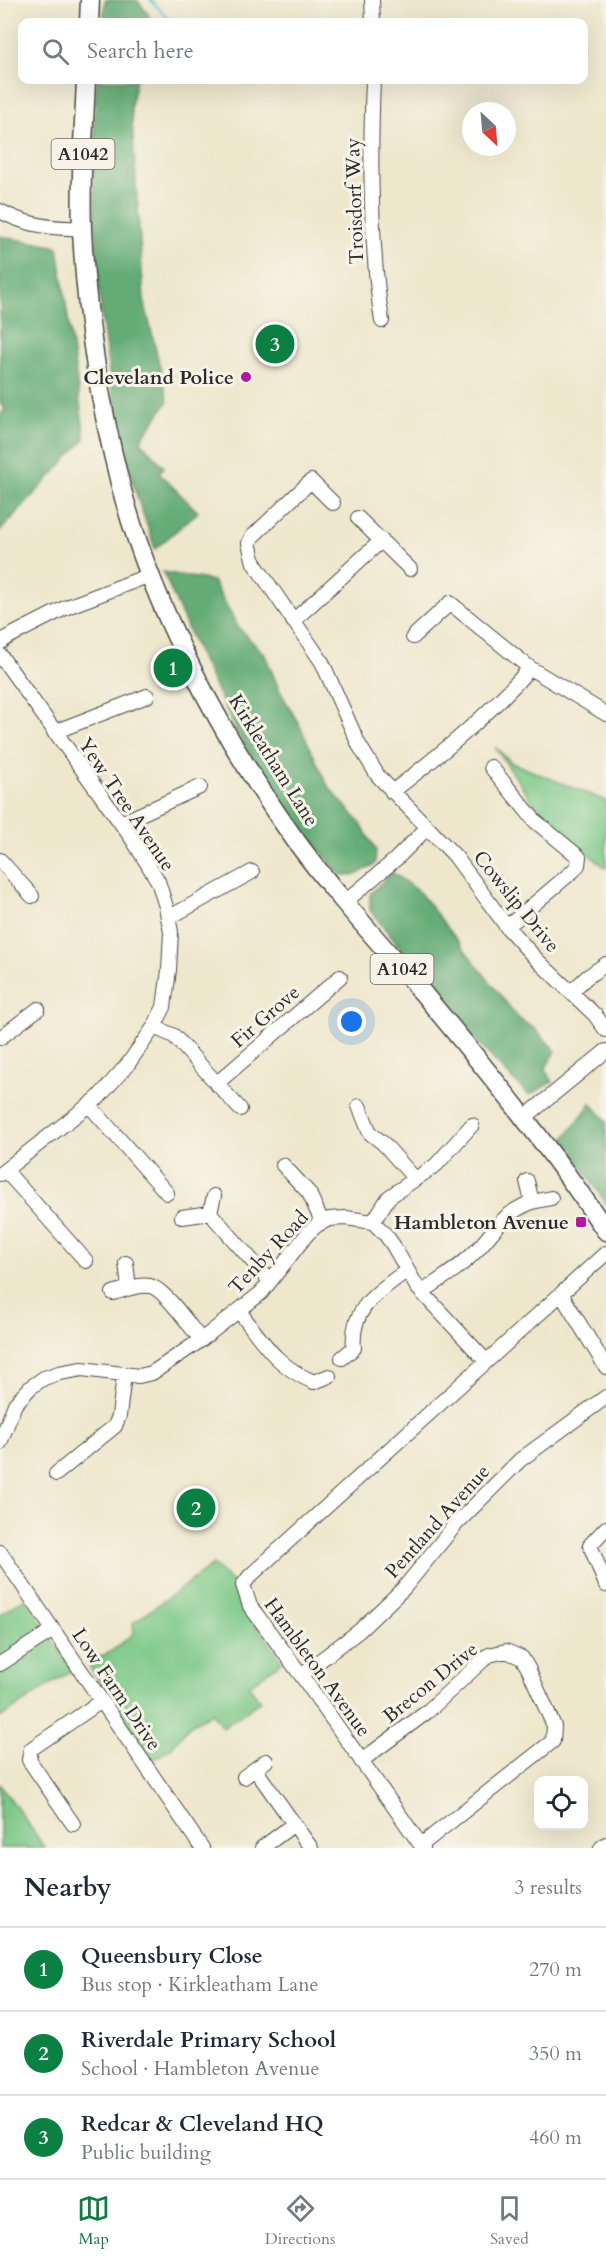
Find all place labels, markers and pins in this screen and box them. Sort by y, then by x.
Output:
pin: 3 [256,322,294,366]
place label: Cleveland Police [83,364,234,391]
marker: Cleveland Police [239,370,253,384]
pin: 1 [154,646,192,690]
place label: Hambleton Avenue [394,1209,569,1236]
marker: Hambleton Avenue [574,1215,588,1229]
pin: 2 [176,1486,216,1530]

